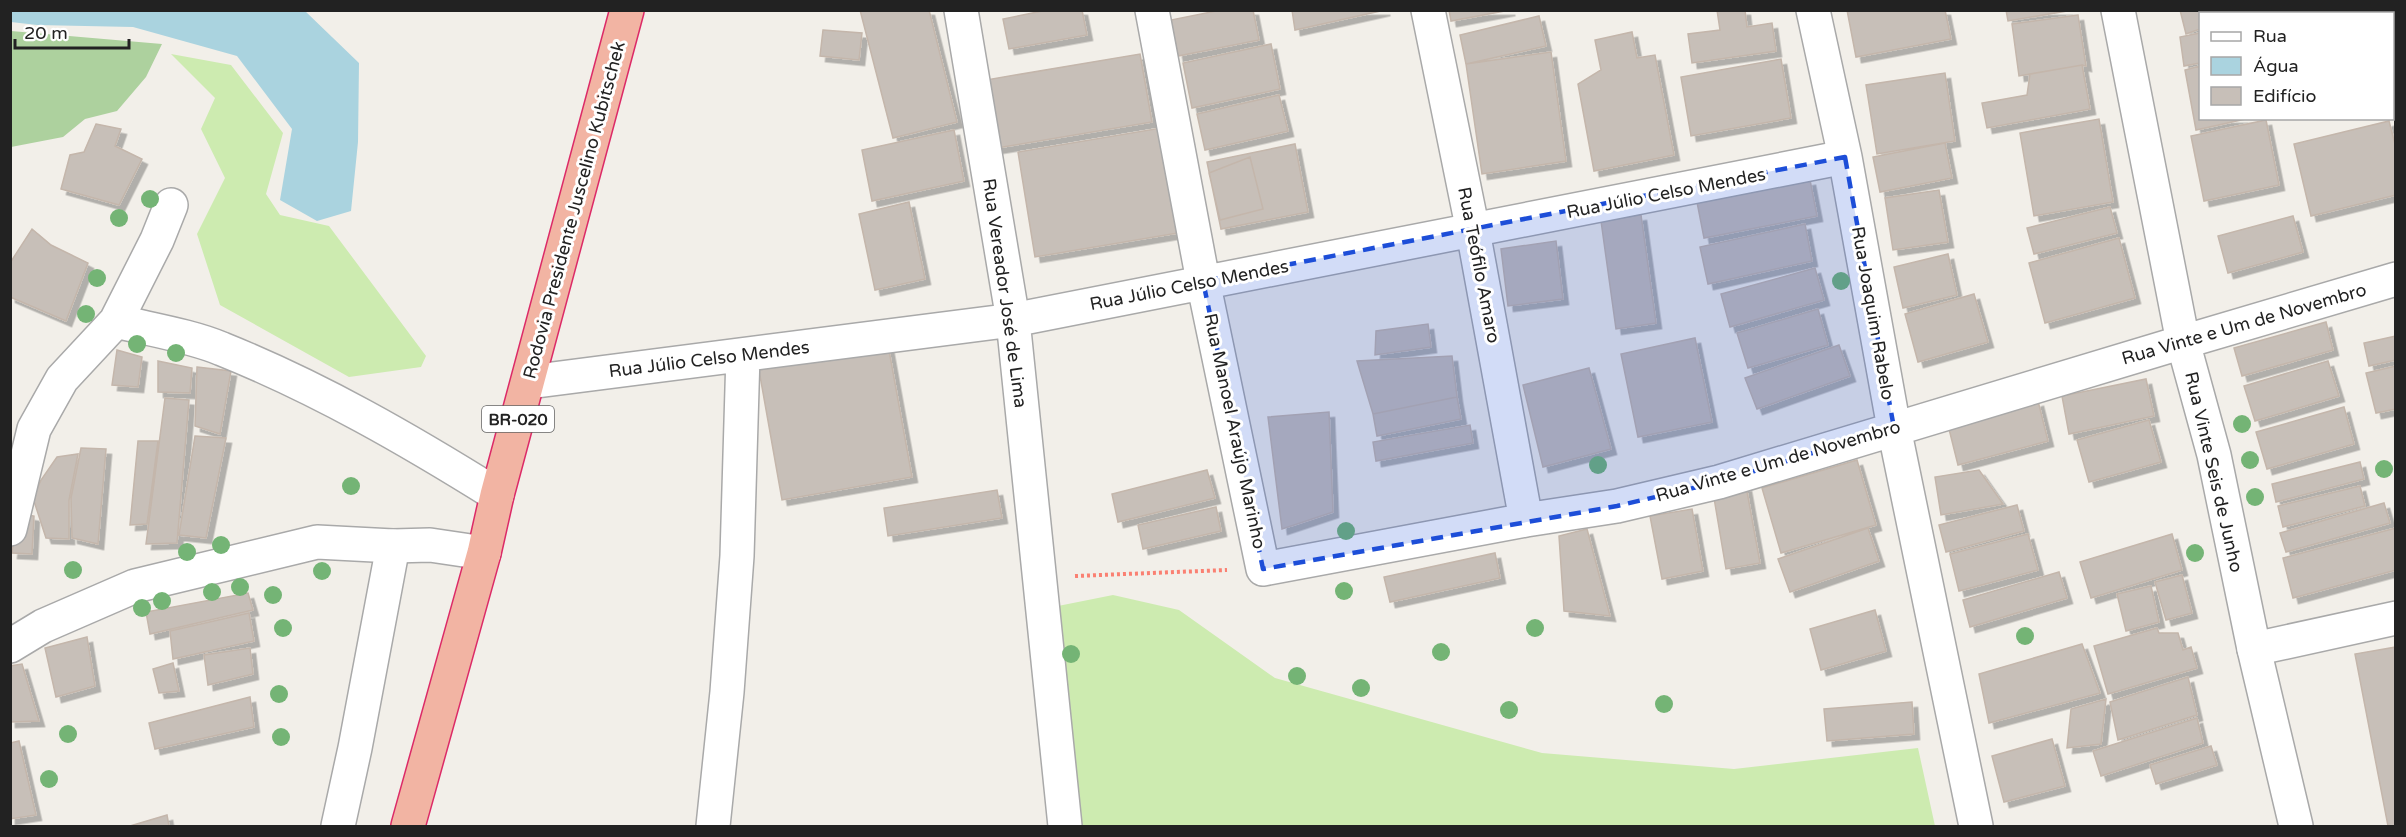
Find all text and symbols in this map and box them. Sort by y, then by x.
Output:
scale bar [15,12,129,50]
legend [2199,12,2394,120]
text: 20 m [24,22,68,44]
text: Rua [2253,25,2287,47]
street label: Rodovia Presidente Juscelino Kubitschek [518,39,630,381]
text: Água [2253,55,2299,77]
text: Edifício [2253,85,2317,107]
street label: Rua Júlio Celso Mendes [1565,163,1767,223]
street label: Rua Vereador José de Lima [978,177,1032,409]
street label: Rua Teófilo Amaro [1453,185,1505,345]
street label: Rua Joaquim Rabelo [1847,224,1899,402]
street label: Rua Júlio Celso Mendes [1088,255,1290,315]
street label: Rua Vinte e Um de Novembro [2119,278,2369,370]
street label: Rua Manoel Araújo Marinho [1199,311,1271,551]
street label: Rua Júlio Celso Mendes [607,336,811,382]
street label: Rua Vinte Seis de Junho [2180,370,2248,575]
road number: BR-020 [482,406,554,432]
street label: Rua Vinte e Um de Novembro [1653,415,1903,507]

